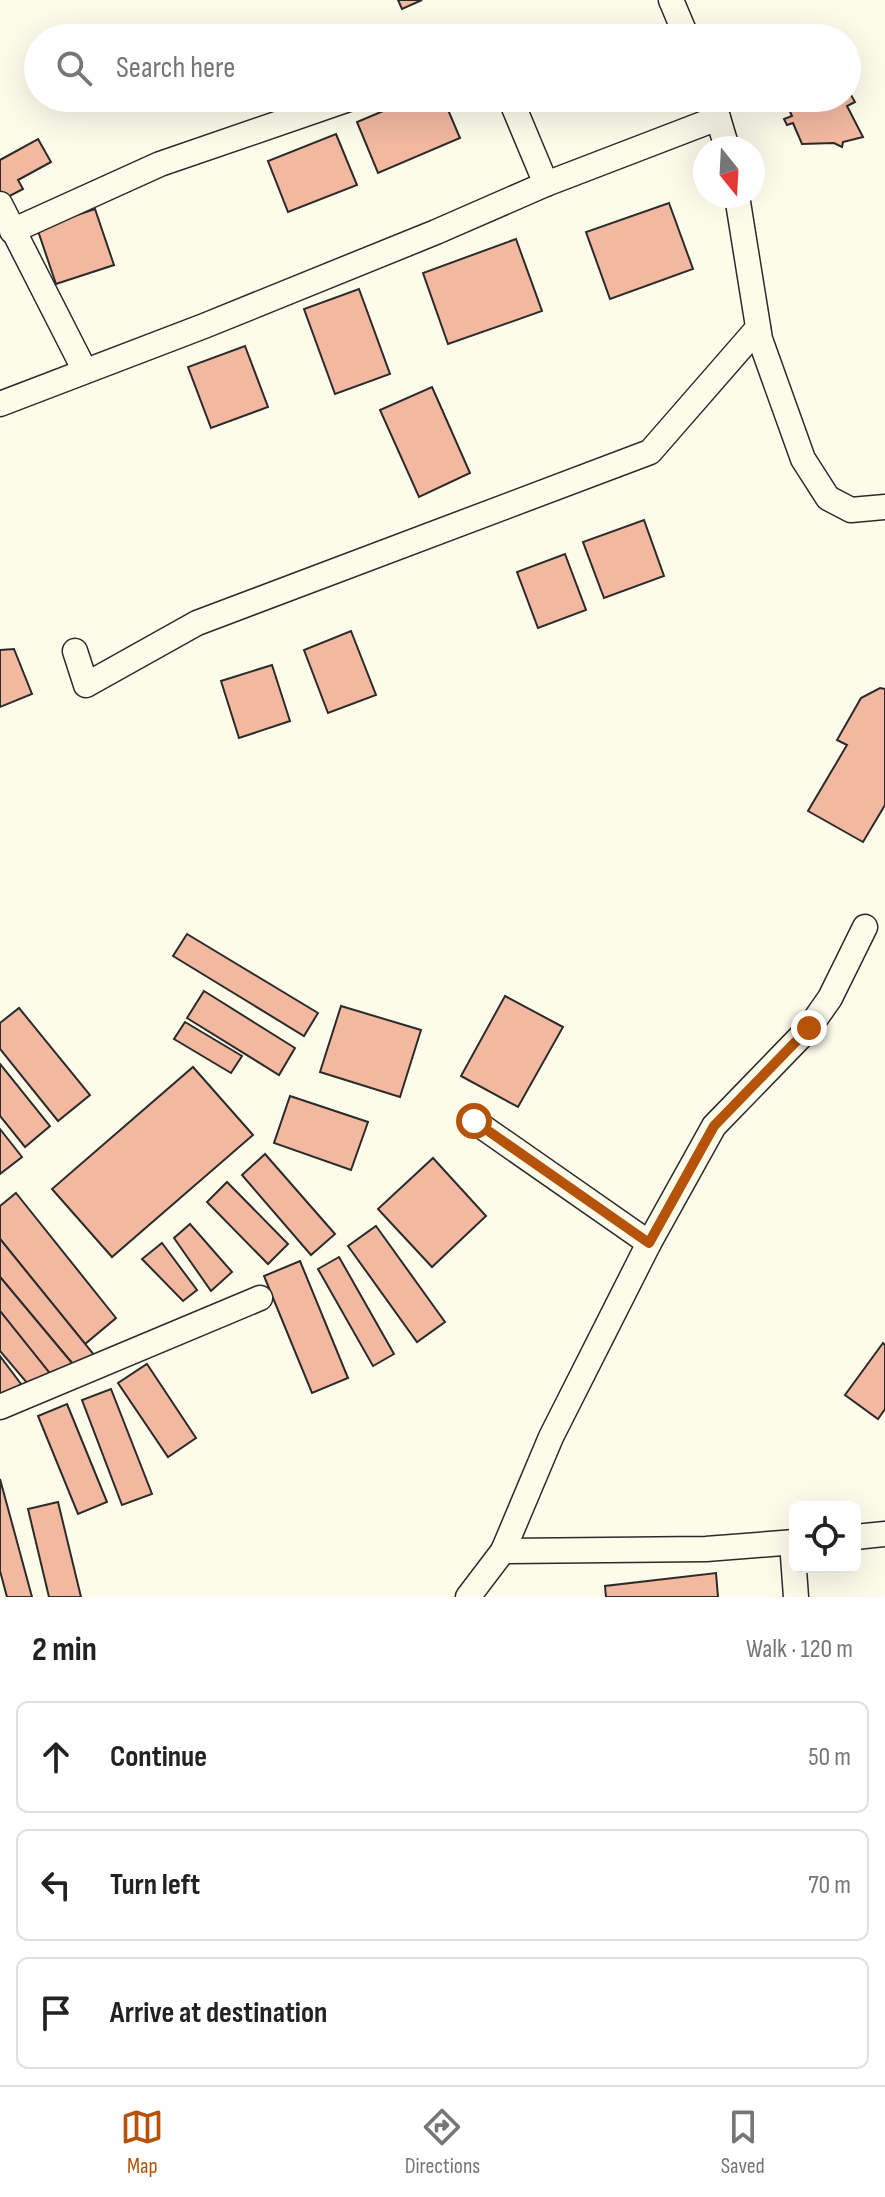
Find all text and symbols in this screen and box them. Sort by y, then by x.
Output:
search box [24,24,861,112]
icon: search [52,46,96,90]
text: Search here [116,50,235,86]
north arrow [693,136,765,208]
route end [791,1010,827,1046]
route start [456,1103,492,1139]
map controls [789,1501,861,1573]
button: locate [789,1501,861,1573]
text: 2 min [32,1629,97,1670]
text: Walk · 120 m [746,1634,853,1665]
icon: ahead [34,1735,78,1779]
text: Continue [110,1739,207,1775]
text: 50 m [808,1742,851,1773]
icon: left [34,1863,78,1907]
text: Turn left [110,1867,200,1903]
text: 70 m [808,1870,851,1901]
icon: arrive [34,1991,78,2035]
text: Arrive at destination [110,1995,327,2031]
tab: Map [120,2105,164,2180]
tab: Directions [405,2105,480,2180]
tab: Saved [721,2105,765,2180]

